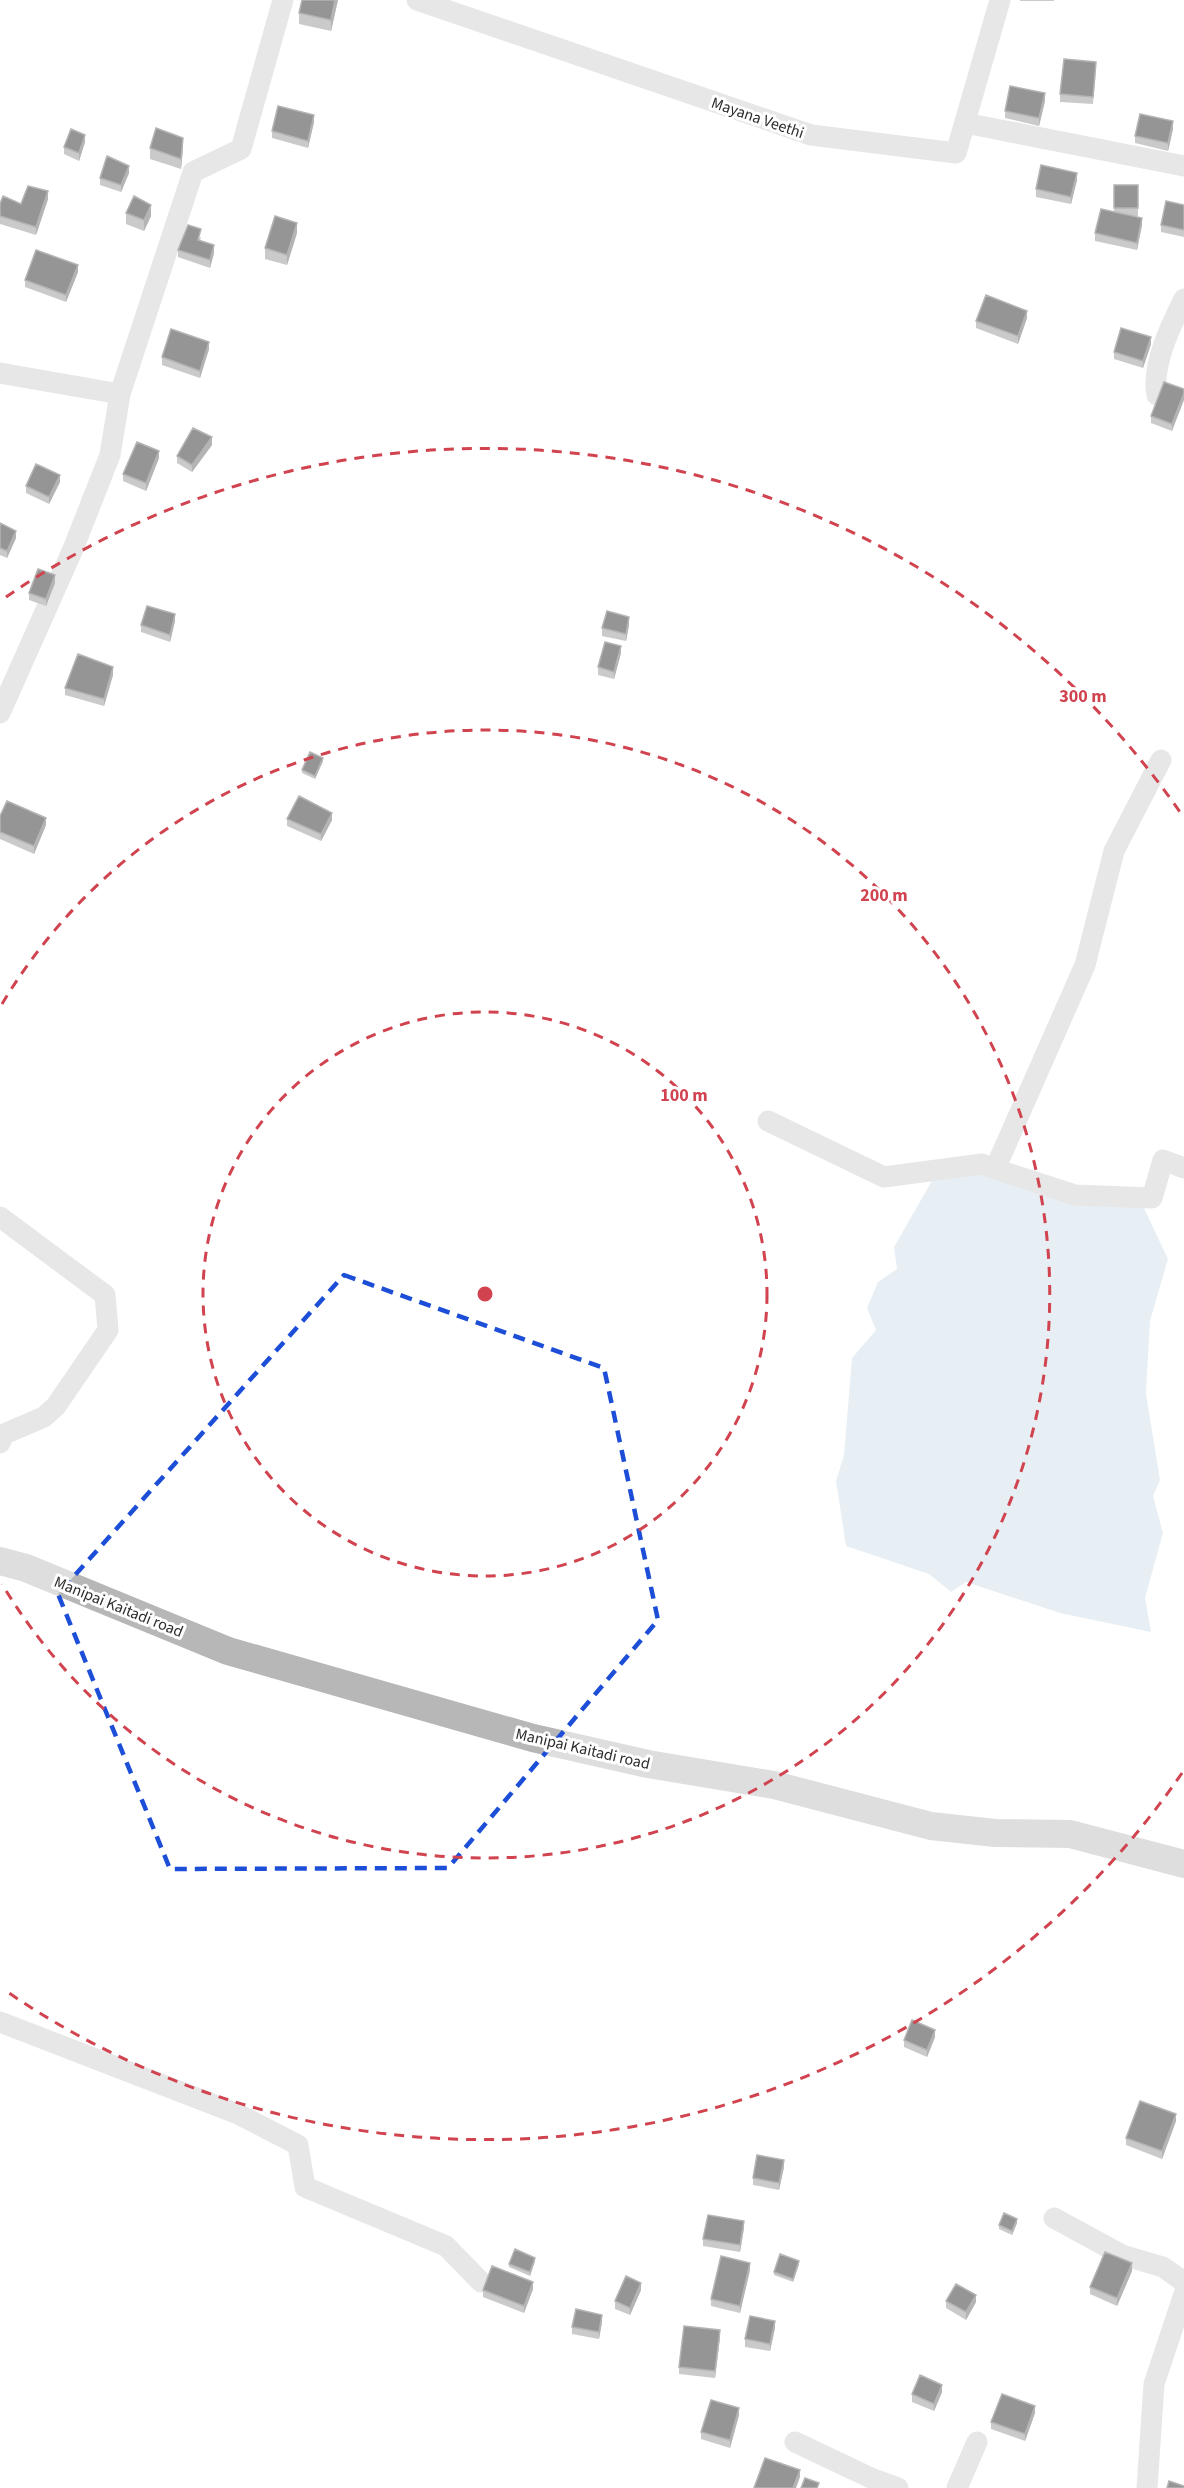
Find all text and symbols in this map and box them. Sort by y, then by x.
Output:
street label: Mayana Veethi [708,92,807,144]
text: 300 m [1059,684,1107,709]
text: 200 m [860,883,908,908]
text: 100 m [660,1083,708,1108]
centre of rings [475,1284,495,1304]
street label: Manipai Kaitadi road [51,1571,186,1643]
street label: Manipai Kaitadi road [513,1723,652,1775]

